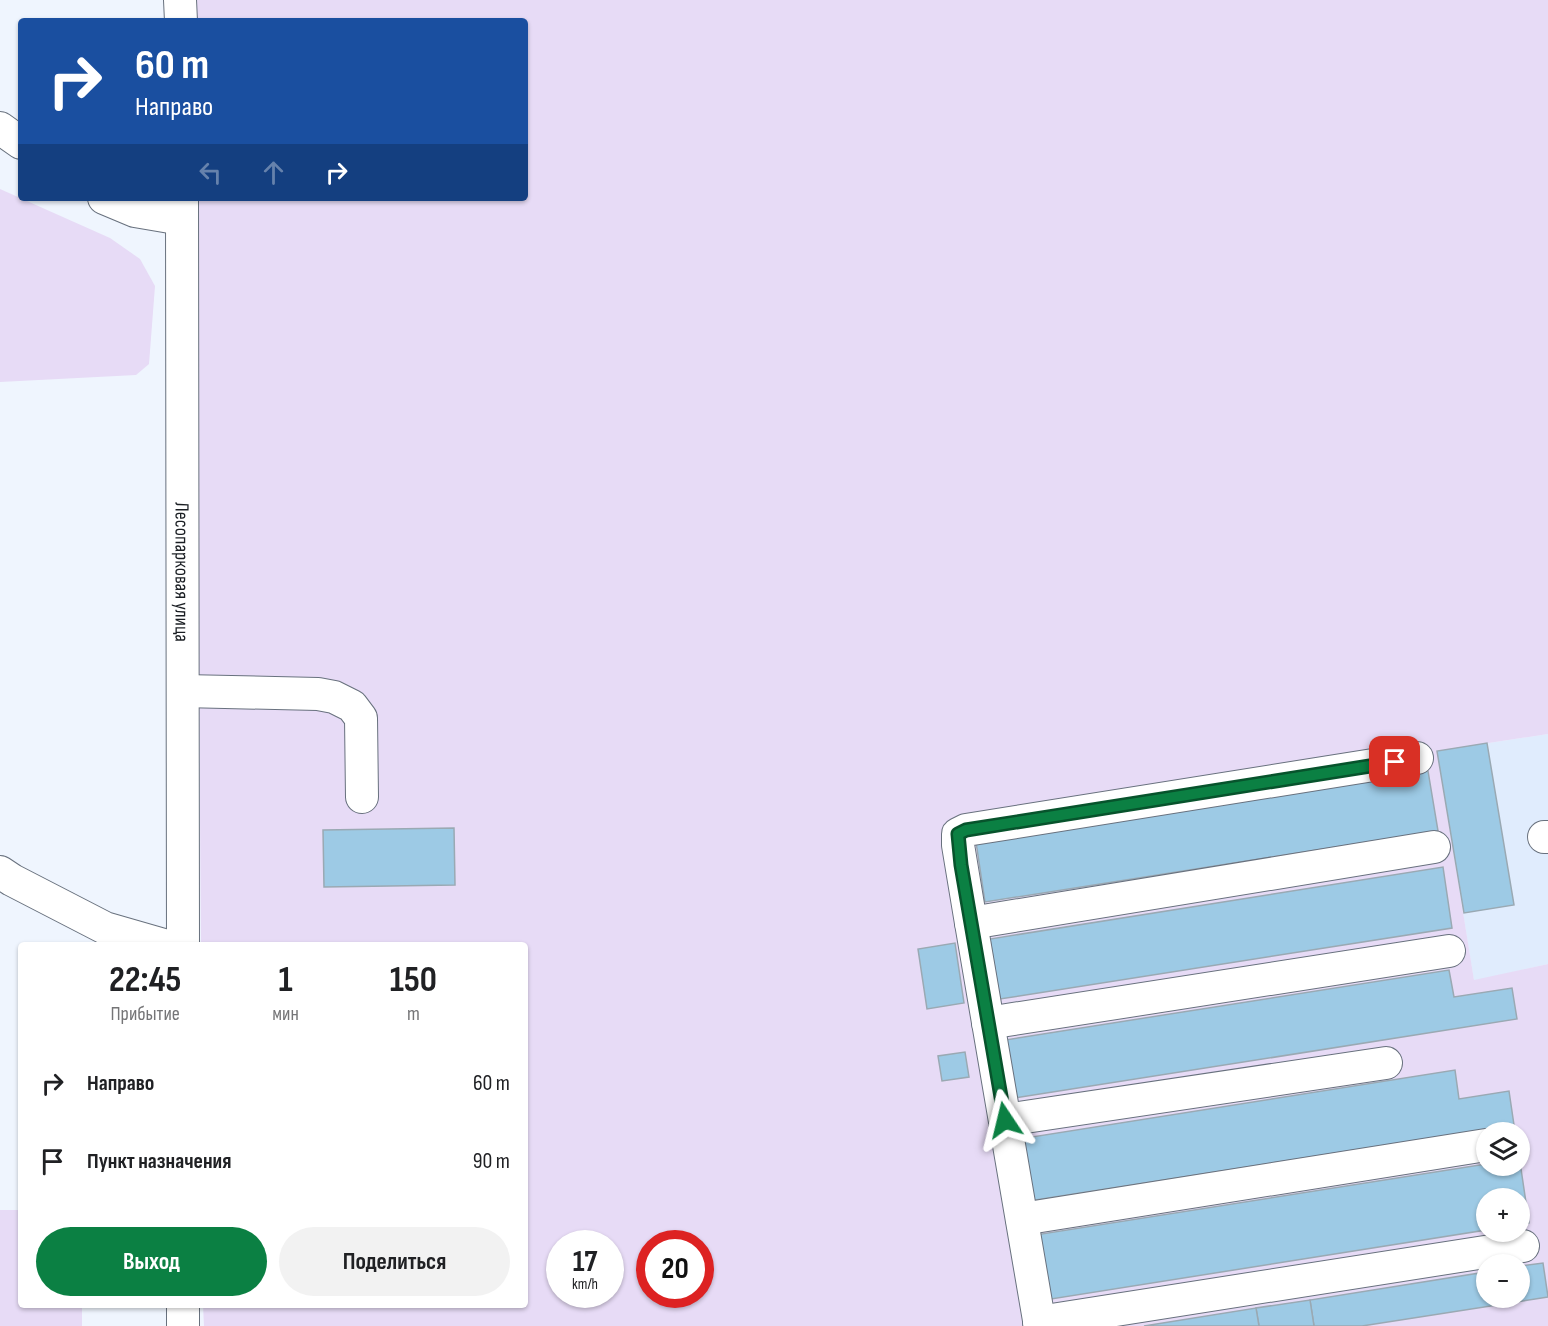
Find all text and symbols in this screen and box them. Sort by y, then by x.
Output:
text: 60 m [135,40,209,91]
icon: right [36,42,114,120]
text: Направо [135,91,213,123]
icon: left [194,156,227,189]
icon: ahead [257,156,290,189]
icon: right [320,156,353,189]
street label: Лесопарковая улица [169,502,194,642]
pin [1369,736,1420,787]
icon: arrive [1378,745,1411,778]
text: 22:45 [109,959,181,1002]
text: 1 [278,959,293,1002]
text: 150 [390,959,437,1002]
text: Прибытие [110,1002,180,1026]
text: мин [272,1002,299,1026]
text: m [407,1002,420,1026]
icon: right [36,1067,69,1100]
text: Направо [87,1070,154,1097]
text: 60 m [473,1070,510,1097]
position arrow [973,1088,1037,1152]
map controls [1476,1122,1530,1308]
button: layers [1476,1122,1530,1176]
icon: arrive [36,1145,69,1178]
text: Пункт назначения [87,1148,231,1175]
text: 90 m [473,1148,510,1175]
button: + [1476,1188,1530,1242]
button: Выход [36,1227,267,1296]
button: Поделиться [279,1227,510,1296]
speed limit sign: 20 [636,1230,714,1308]
text: 17 [573,1244,597,1280]
button: − [1476,1254,1530,1308]
text: km/h [572,1275,598,1294]

